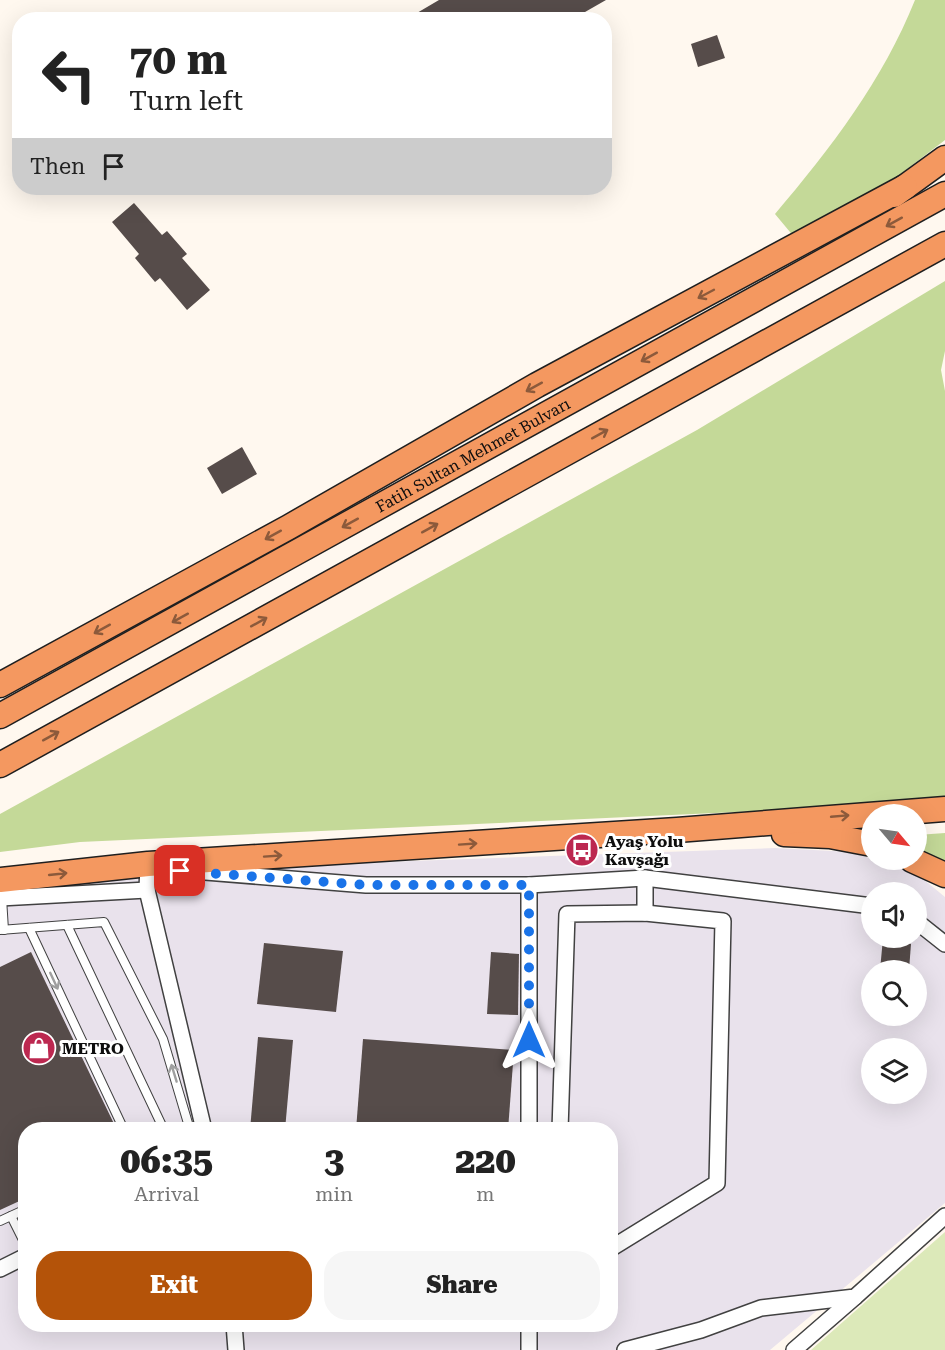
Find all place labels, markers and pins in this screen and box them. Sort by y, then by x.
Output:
bus stop icon: Ayaş Yolu Kavşağı [564,832,600,868]
place label: Ayaş Yolu Kavşağı [605,832,684,869]
pin [154,845,205,896]
shop icon: METRO [21,1030,57,1066]
place label: METRO [62,1039,124,1058]

